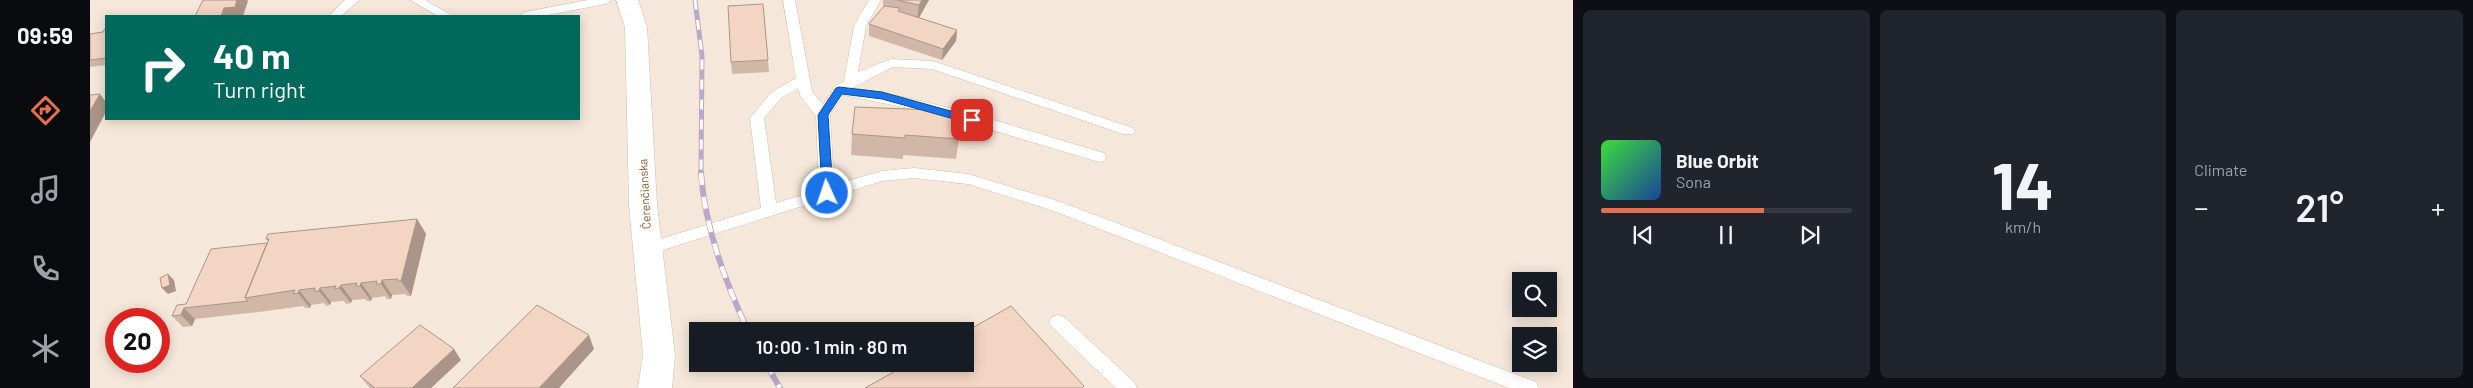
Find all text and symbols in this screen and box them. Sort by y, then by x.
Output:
text: 09:59 [17,22,73,48]
text: 40 m [213,34,290,76]
icon: right [130,35,195,100]
text: Turn right [213,76,306,102]
icon: directions [28,93,63,128]
pin [951,99,993,141]
icon: arrive [958,106,986,134]
text: 14 [1992,145,2054,223]
text: Blue Orbit [1676,149,1759,172]
street label: Čerenčianska [635,158,653,230]
text: Climate [2194,160,2247,179]
position arrow [800,166,852,218]
icon: music [28,172,63,207]
text: Sona [1676,172,1711,191]
text: 21° [2295,184,2344,230]
text: − [2194,190,2208,224]
text: + [2431,190,2445,224]
text: km/h [2005,217,2041,236]
icon: previous [1629,221,1657,249]
icon: pause [1712,221,1740,249]
icon: next [1796,221,1824,249]
icon: phone [28,251,63,286]
map controls [1512,272,1557,372]
button: search [1512,272,1557,317]
speed limit sign: 20 [105,308,170,373]
button: layers [1512,327,1557,372]
icon: climate [28,331,63,366]
text: 10:00 · 1 min · 80 m [756,335,907,358]

